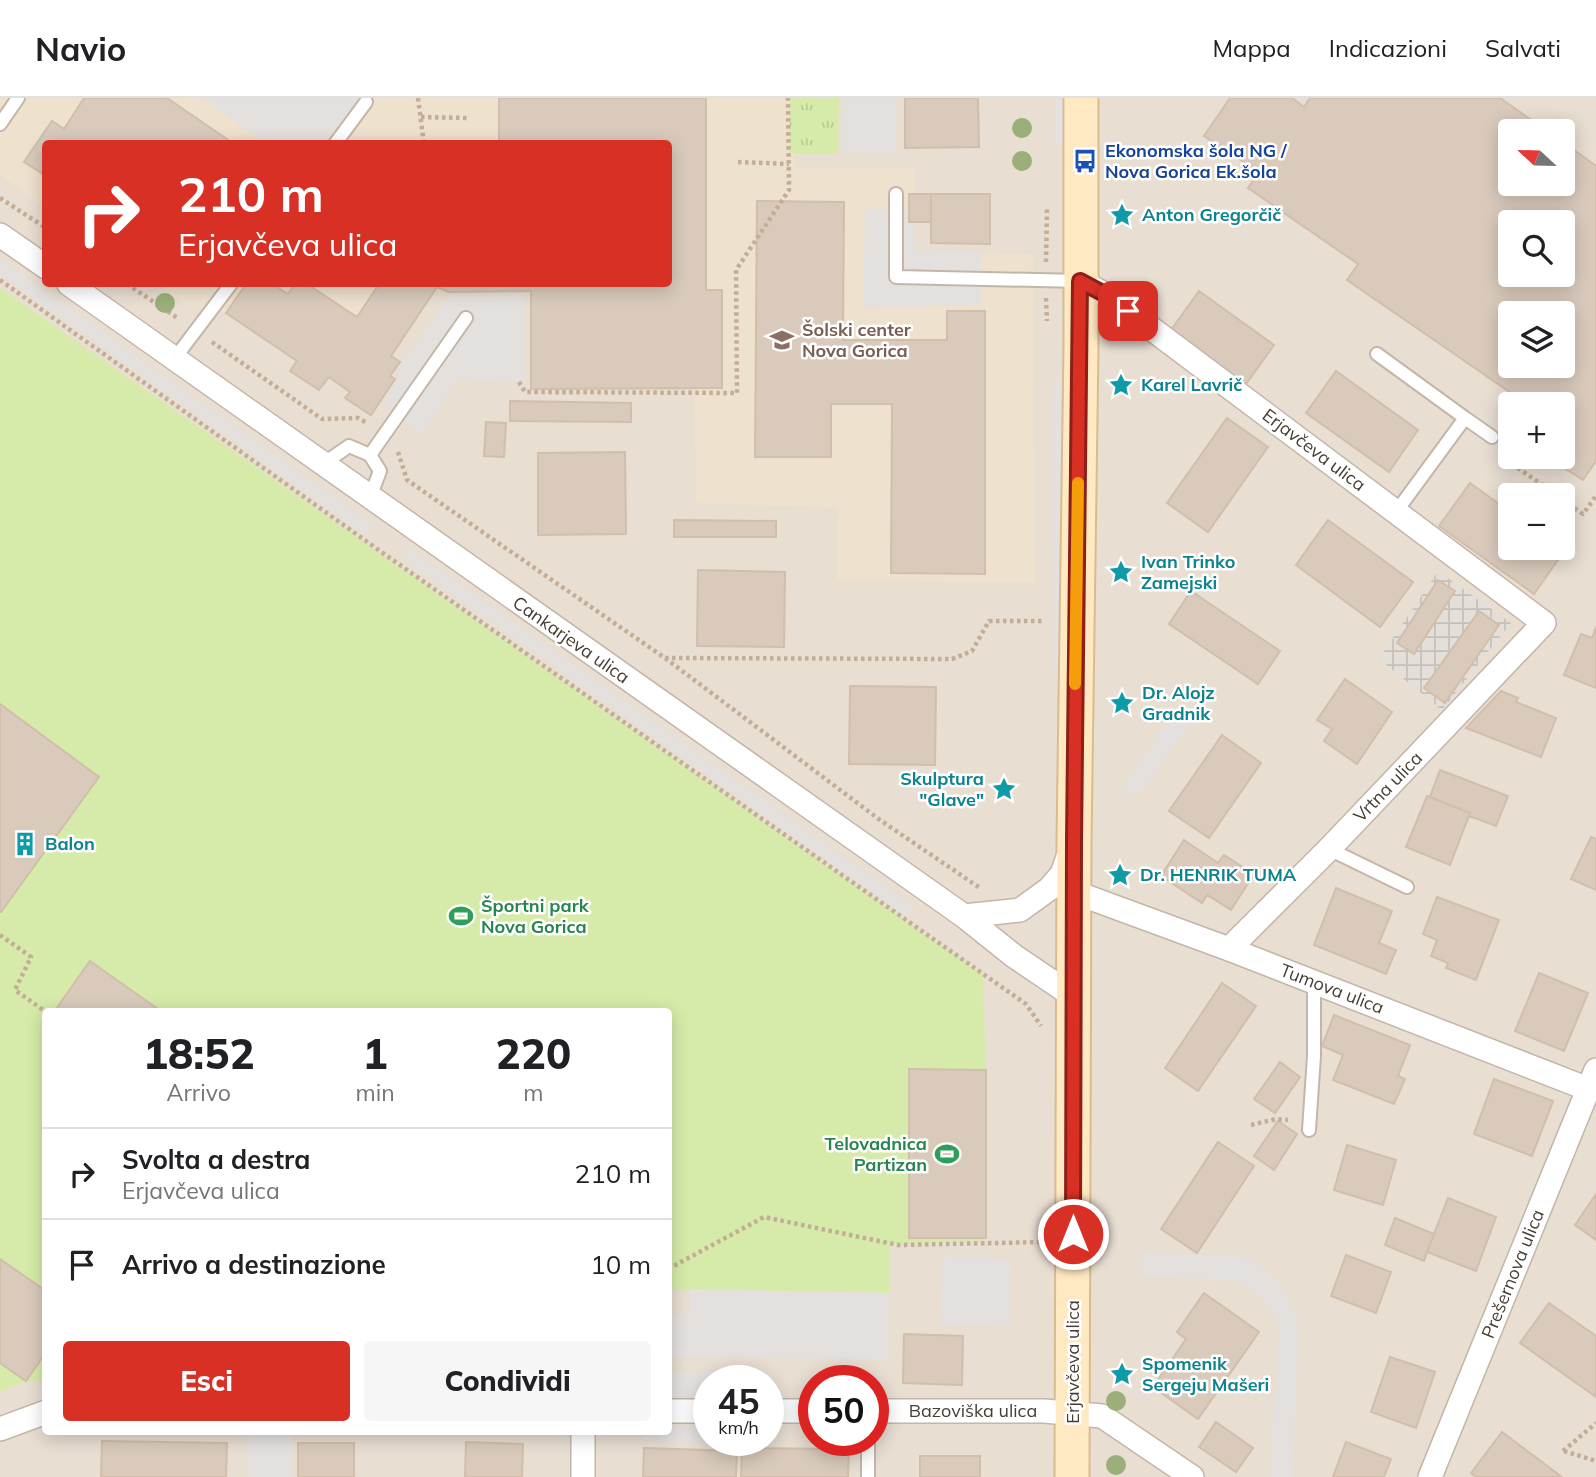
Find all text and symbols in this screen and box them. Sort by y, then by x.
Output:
text: Navio [35,28,126,69]
text: Mappa [1212,33,1291,63]
text: Indicazioni [1329,33,1447,63]
text: Salvati [1485,33,1561,63]
north arrow [1498,119,1575,196]
map controls [1498,119,1575,560]
place label: Ekonomska šola NG / Nova Gorica Ek.šola [1105,139,1288,183]
bus stop icon: Ekonomska šola NG / Nova Gorica Ek.šola [1071,147,1099,175]
text: 210 m [178,163,324,224]
icon: right [63,168,154,259]
place icon: Anton Gregorčič [1108,201,1136,229]
place label: Anton Gregorčič [1142,203,1281,226]
button: search [1498,210,1575,287]
text: Erjavčeva ulica [178,224,397,264]
pin [1098,281,1158,341]
icon: arrive [1109,292,1147,330]
button: layers [1498,301,1575,378]
place label: Šolski center Nova Gorica [802,318,912,362]
school or university icon: Šolski center Nova Gorica [768,326,796,354]
place icon: Karel Lavrič [1107,371,1135,399]
place label: Karel Lavrič [1141,373,1242,396]
button: + [1498,392,1575,469]
street label: Erjavčeva ulica [1258,403,1371,496]
button: − [1498,483,1575,560]
place label: Ivan Trinko Zamejski [1141,550,1235,594]
place icon: Ivan Trinko Zamejski [1107,558,1135,586]
street label: Cankarjeva ulica [508,591,634,688]
place label: Dr. Alojz Gradnik [1142,681,1215,725]
place icon: Dr. Alojz Gradnik [1108,689,1136,717]
street label: Vrtna ulica [1348,746,1427,827]
place label: Skulptura "Glave" [900,767,984,811]
place icon: Skulptura "Glave" [990,775,1018,803]
building icon: Balon [11,830,39,858]
place label: Balon [45,832,95,855]
place icon: Dr. HENRIK TUMA [1106,861,1134,889]
place label: Dr. HENRIK TUMA [1140,863,1297,886]
place label: Športni park Nova Gorica [481,894,590,938]
sports icon: Športni park Nova Gorica [447,902,475,930]
street label: Tumova ulica [1277,958,1387,1019]
text: 18:52 [143,1027,255,1080]
text: 1 [362,1027,388,1080]
text: 220 [496,1027,571,1080]
text: Arrivo [167,1078,231,1107]
text: min [355,1078,395,1107]
text: m [523,1078,543,1107]
place label: Telovadnica Partizan [825,1132,927,1176]
sports icon: Telovadnica Partizan [933,1140,961,1168]
text: Svolta a destra [122,1143,310,1176]
icon: right [63,1155,101,1193]
text: 210 m [575,1157,651,1190]
text: Erjavčeva ulica [122,1176,280,1205]
position arrow [1036,1197,1110,1271]
street label: Prešernova ulica [1476,1206,1549,1342]
icon: arrive [63,1246,101,1284]
text: Arrivo a destinazione [122,1248,386,1281]
text: 10 m [590,1248,651,1281]
street label: Erjavčeva ulica [1061,1300,1084,1424]
button: Esci [63,1341,350,1421]
button: Condividi [364,1341,651,1421]
place label: Spomenik Sergeju Mašeri [1142,1352,1269,1396]
place icon: Spomenik Sergeju Mašeri [1108,1360,1136,1388]
speed limit sign: 50 [798,1365,889,1456]
text: 45 [717,1379,760,1423]
street label: Bazoviška ulica [909,1399,1037,1422]
text: km/h [718,1416,759,1439]

